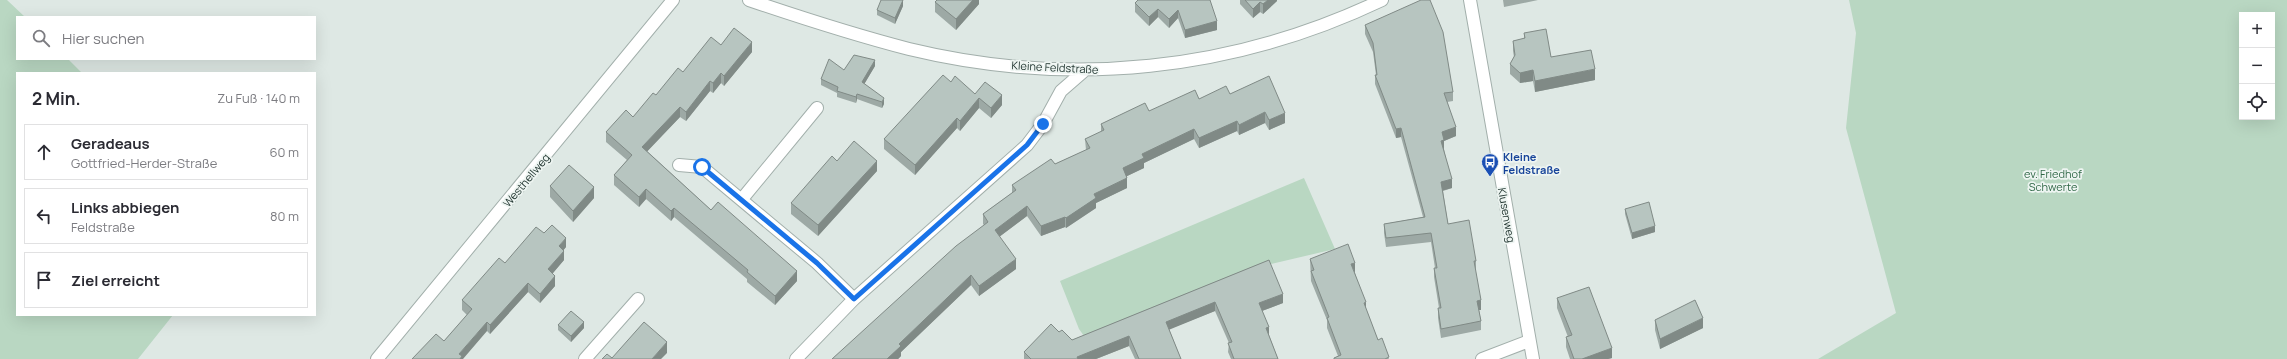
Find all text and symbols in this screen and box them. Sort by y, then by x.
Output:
map controls [2239,12,2275,120]
button: + [2239,12,2275,48]
search box [16,16,316,60]
icon: search [30,27,52,49]
text: Hier suchen [62,28,144,49]
button: − [2239,48,2275,84]
street label: Kleine Feldstraße [1011,57,1099,77]
button: locate [2239,84,2275,120]
text: 2 Min. [32,87,81,110]
text: Zu Fuß · 140 m [217,89,300,107]
route end [1034,115,1052,133]
text: Geradeaus [71,133,150,154]
icon: ahead [33,141,55,163]
text: 60 m [269,143,299,161]
place label: Kleine Feldstraße [1503,149,1560,177]
street label: Westhellweg [499,150,553,210]
bus stop icon: Kleine Feldstraße [1480,152,1500,177]
text: Gottfried-Herder-Straße [71,154,217,172]
route start [693,158,711,176]
park label: ev. Friedhof Schwerte [2024,166,2082,194]
street label: Klusenweg [1495,186,1519,244]
text: Links abbiegen [71,197,179,218]
icon: left [33,205,55,227]
text: 80 m [270,207,299,225]
text: Feldstraße [71,218,135,236]
icon: arrive [33,269,55,291]
text: Ziel erreicht [71,270,160,291]

